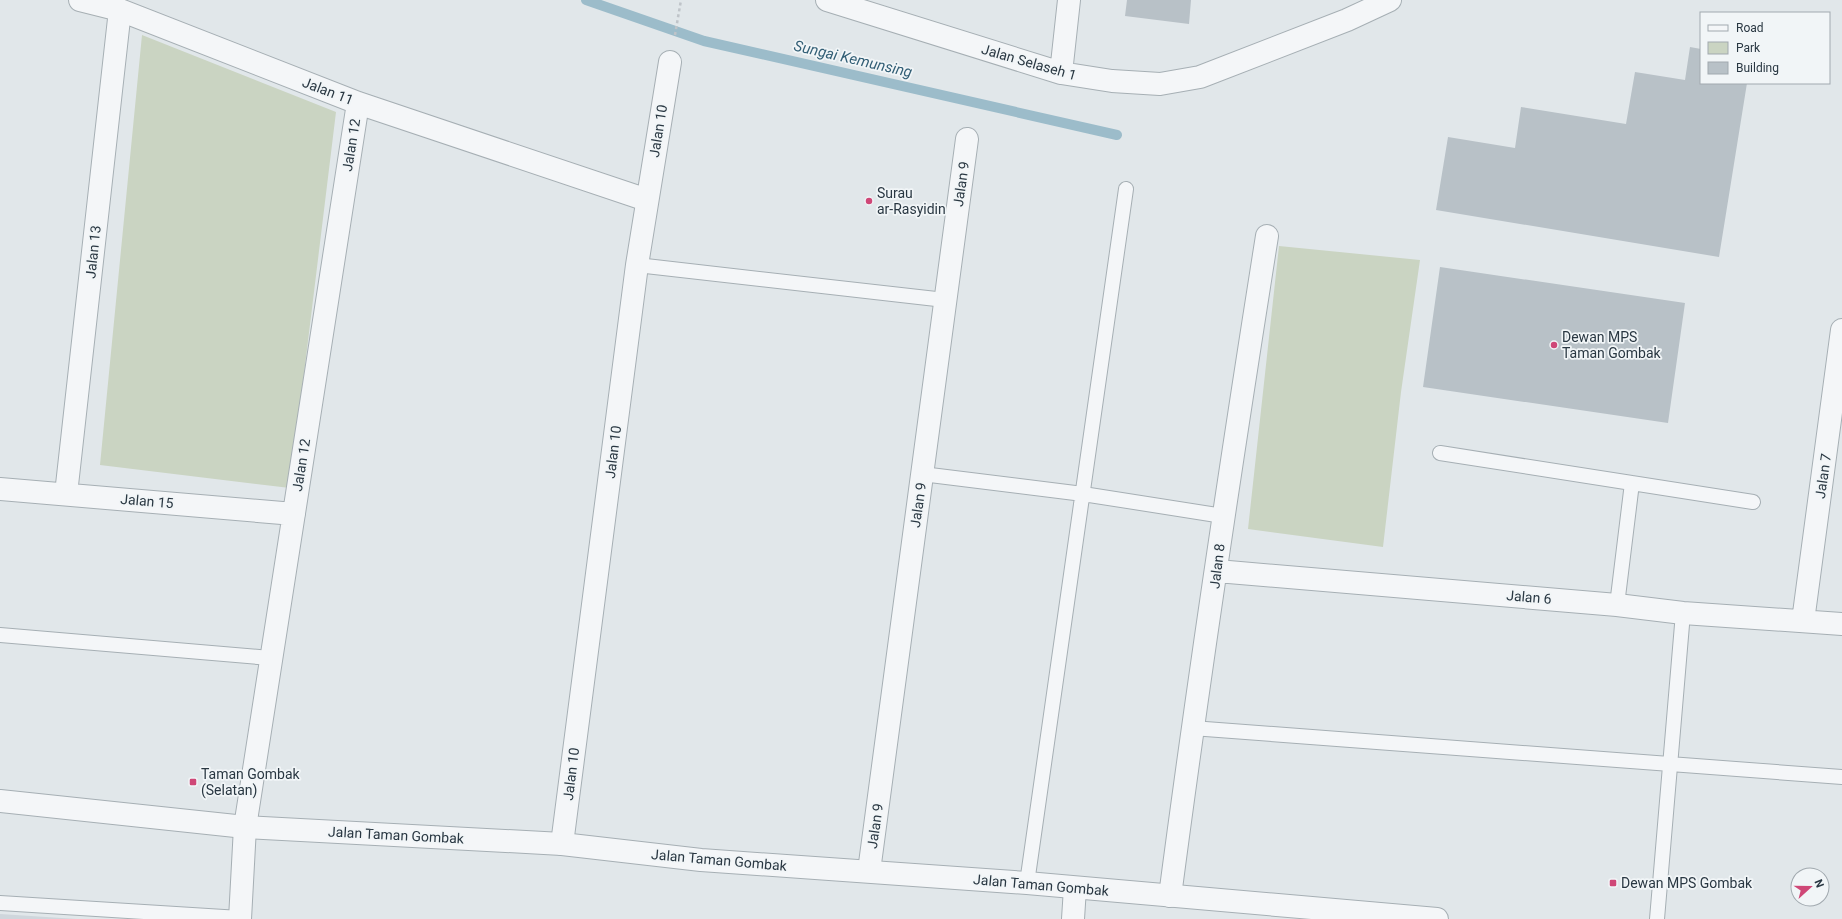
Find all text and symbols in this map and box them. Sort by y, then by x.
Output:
legend [1700,12,1830,84]
text: Road [1736,21,1764,35]
water label: Sungai Kemunsing [792,37,914,81]
street label: Jalan Selaseh 1 [980,41,1078,83]
text: Park [1736,41,1761,55]
text: Building [1736,61,1779,75]
street label: Jalan 11 [300,74,356,108]
street label: Jalan 10 [646,103,670,159]
street label: Jalan 12 [339,117,363,173]
street label: Jalan 9 [950,160,972,208]
place label: Surau ar-Rasyidin [877,185,946,217]
marker: Surau ar-Rasyidin [864,196,874,206]
street label: Jalan 13 [82,225,104,279]
place label: Dewan MPS Taman Gombak [1562,329,1662,361]
marker: Dewan MPS Taman Gombak [1549,340,1559,350]
street label: Jalan 10 [602,424,624,479]
street label: Jalan 12 [289,437,313,493]
street label: Jalan 7 [1812,452,1834,500]
street label: Jalan 9 [907,481,929,529]
street label: Jalan 15 [120,491,174,511]
street label: Jalan 8 [1206,542,1228,590]
street label: Jalan 6 [1506,587,1552,607]
street label: Jalan 10 [560,746,582,801]
place label: Taman Gombak (Selatan) [201,766,301,799]
marker: Taman Gombak (Selatan) [188,777,198,787]
street label: Jalan 9 [864,802,886,850]
street label: Jalan Taman Gombak [328,823,465,847]
street label: Jalan Taman Gombak [651,846,788,874]
north arrow [1790,867,1830,907]
street label: Jalan Taman Gombak [973,871,1110,899]
place label: Dewan MPS Gombak [1621,875,1753,891]
marker: Dewan MPS Gombak [1608,878,1618,888]
text: N [1811,878,1826,890]

